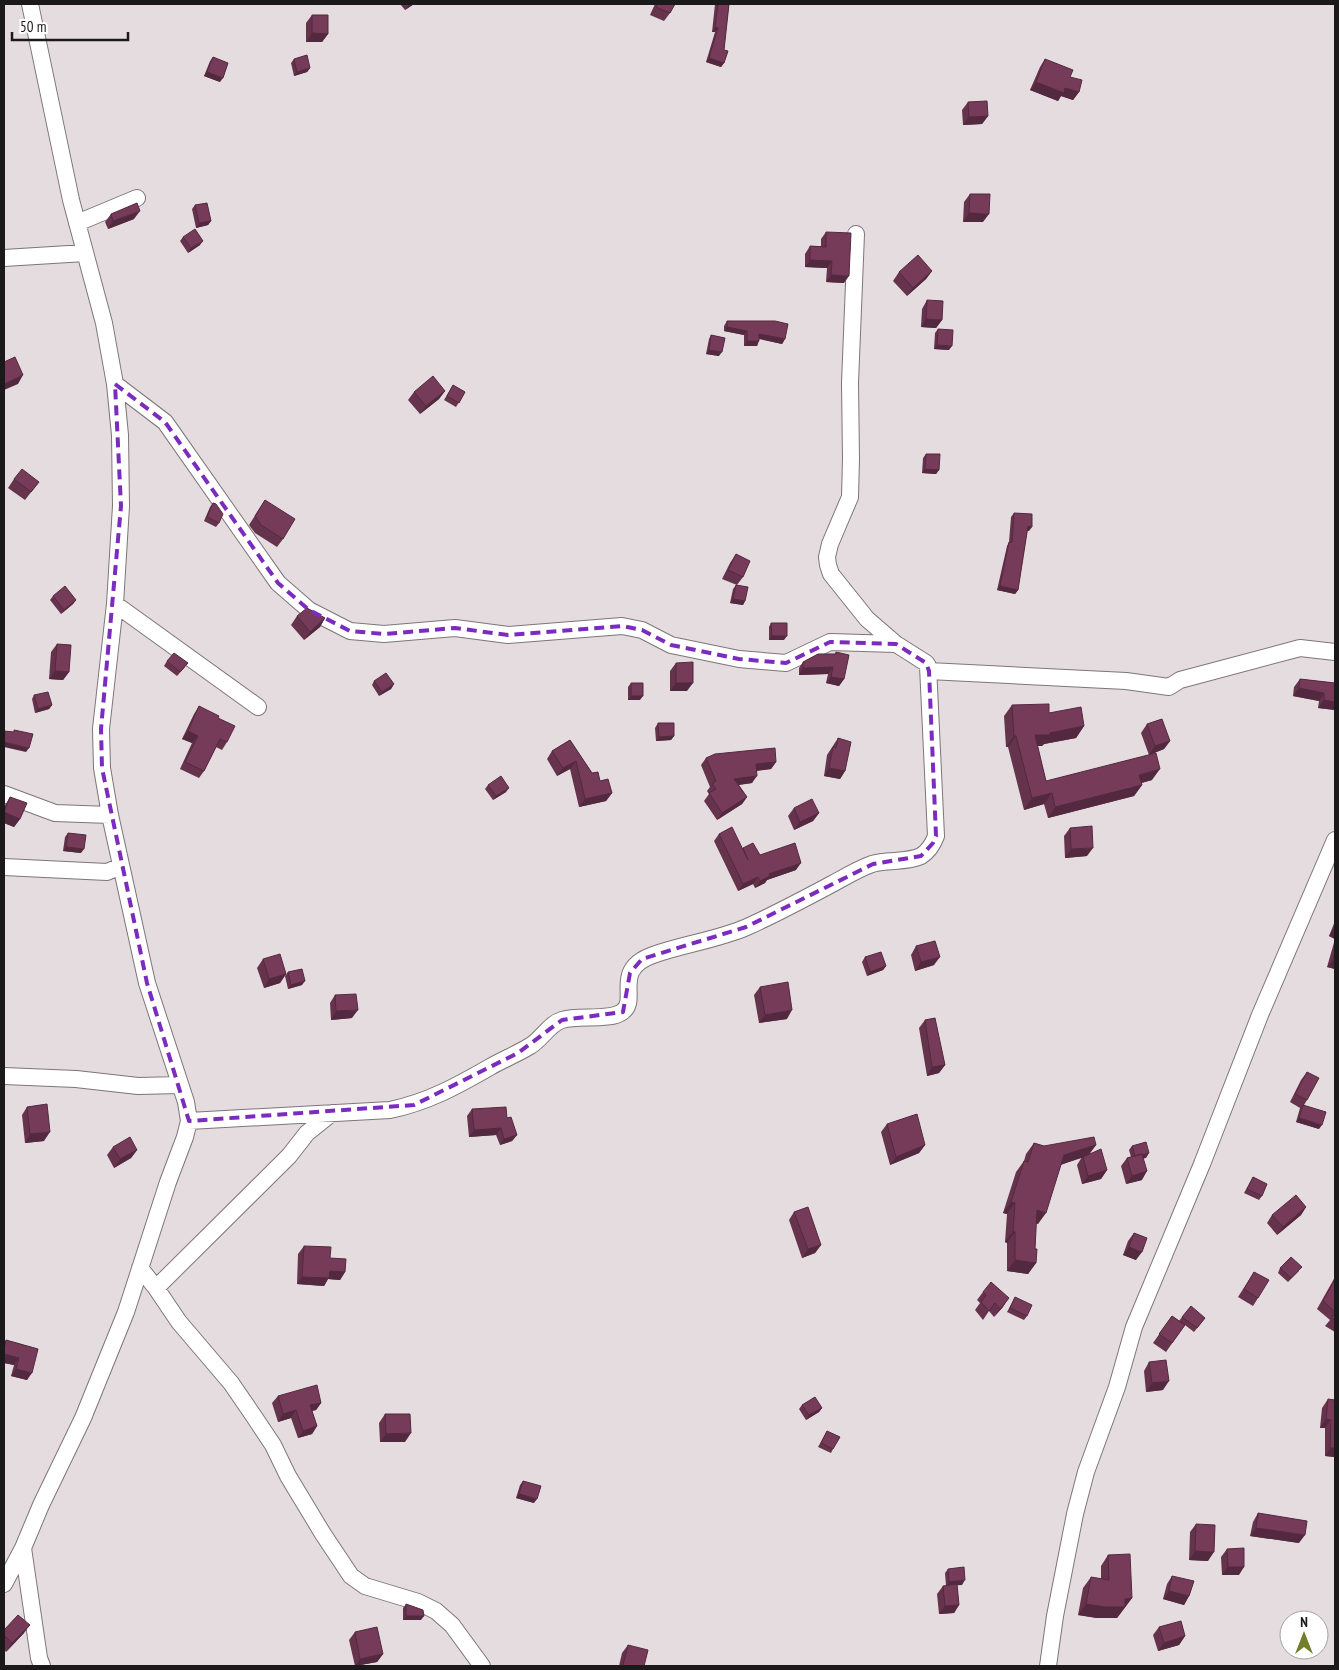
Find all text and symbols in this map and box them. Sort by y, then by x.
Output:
scale bar [12,10,129,42]
text: 50 m [20,17,46,36]
north arrow [1279,1610,1329,1660]
text: N [1300,1613,1308,1631]

